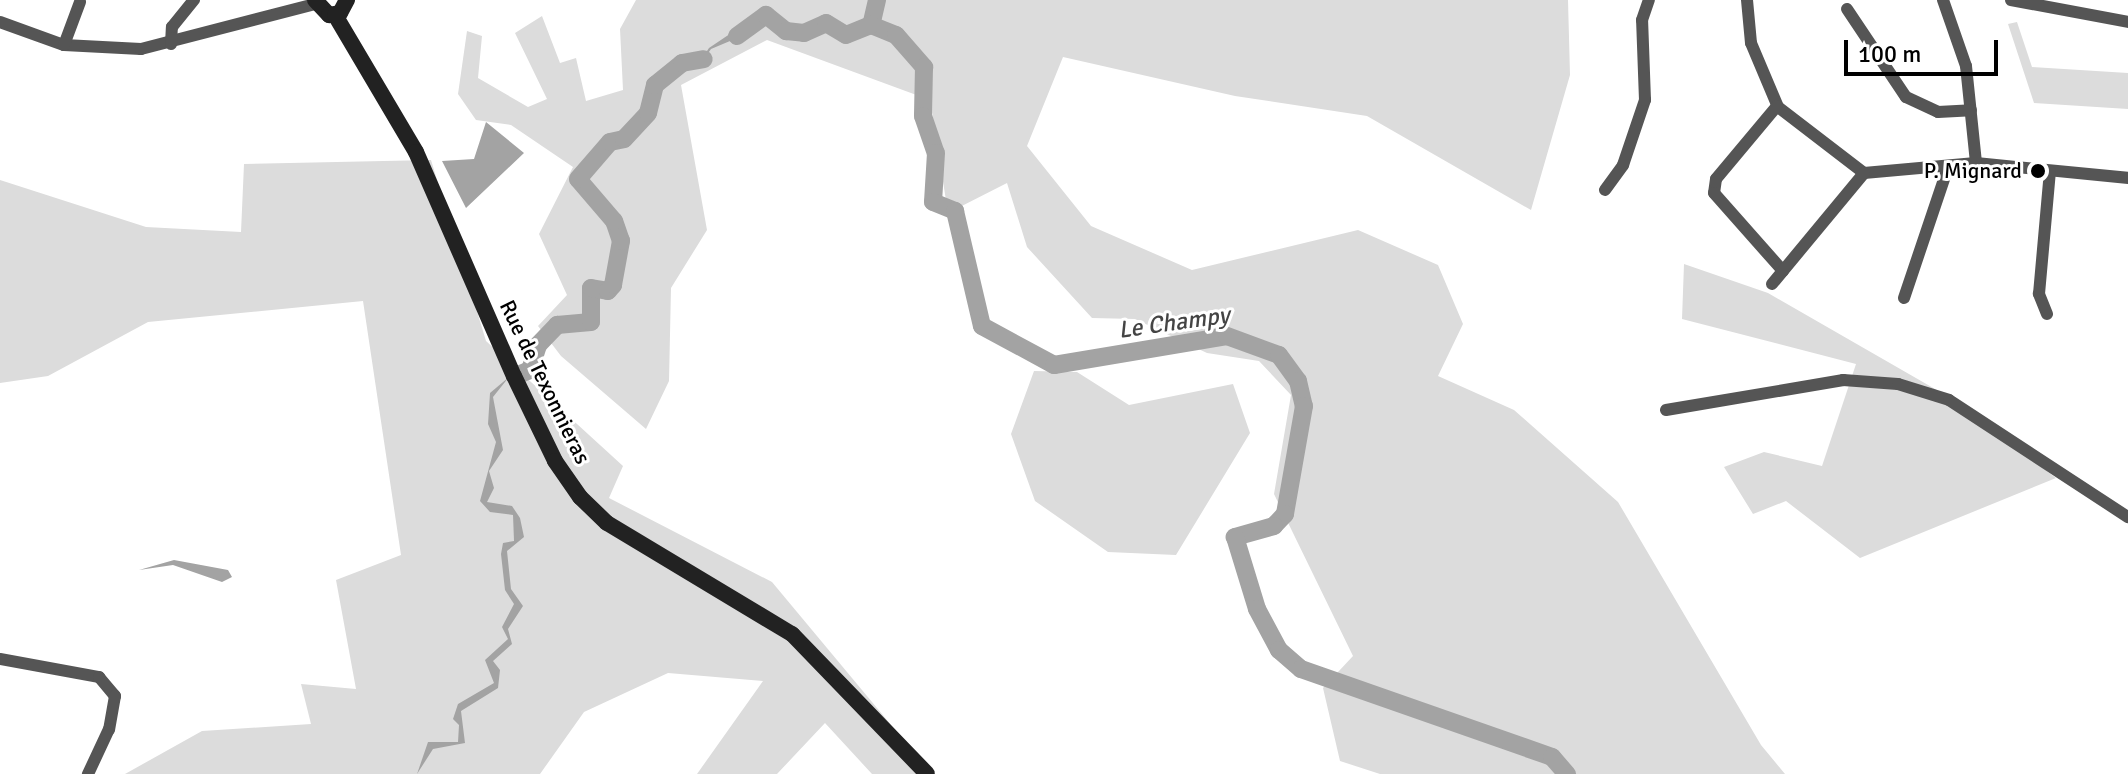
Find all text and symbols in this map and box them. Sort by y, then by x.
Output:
scale bar [1848,24,2002,74]
text: 100 m [1858,39,1921,69]
place label: P. Mignard [1924,158,2022,184]
marker: P. Mignard [2029,162,2047,180]
street label: Rue de Texonnieras [494,296,596,468]
water label: Le Champy [1117,301,1231,345]

